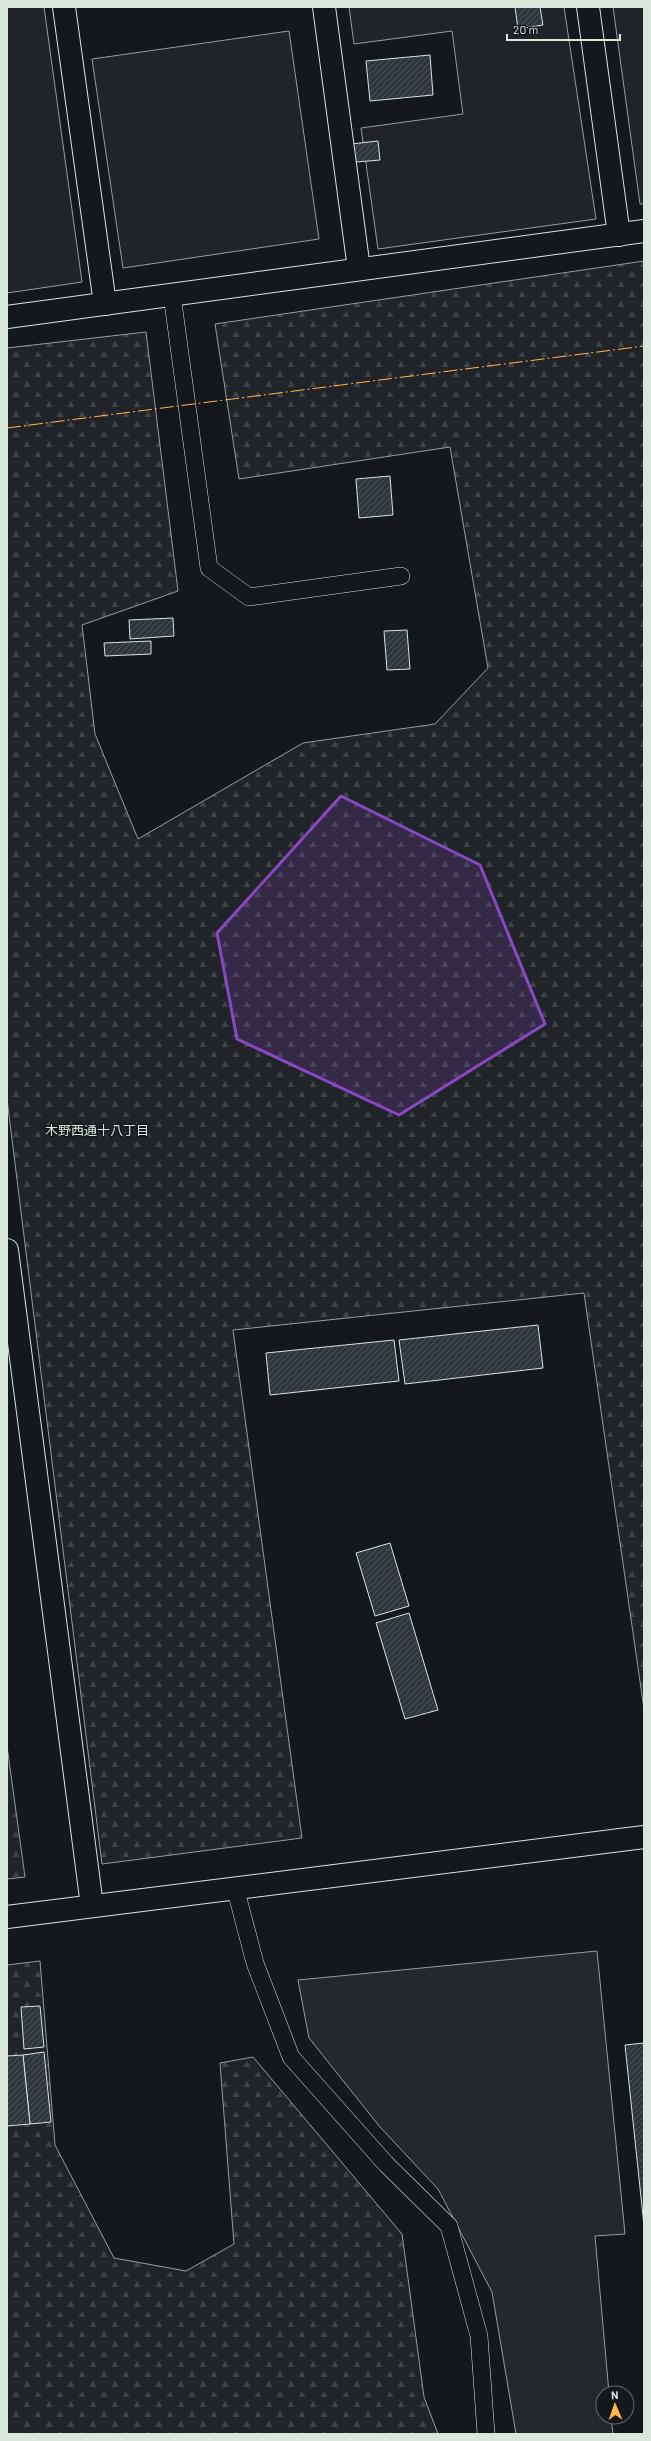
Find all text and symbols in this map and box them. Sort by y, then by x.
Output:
scale bar [507,16,620,42]
text: 20 m [513,22,539,36]
district label: 木野西通十八丁目 [45,1122,149,1138]
north arrow [595,2385,635,2425]
text: N [611,2388,619,2401]

